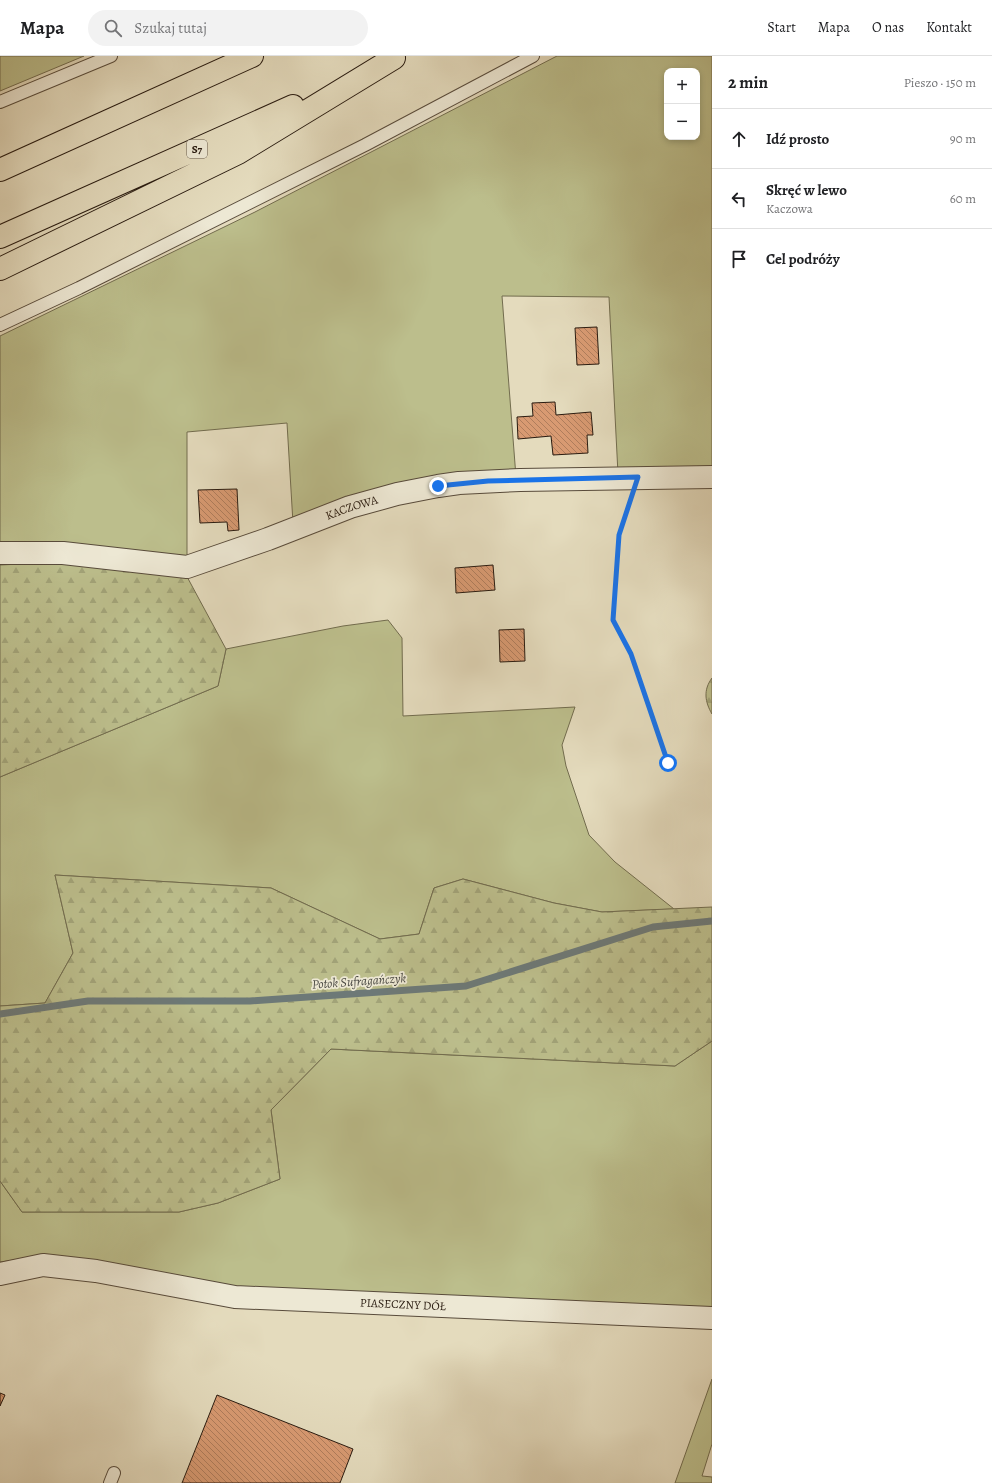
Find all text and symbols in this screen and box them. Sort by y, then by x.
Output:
search box [88,10,368,46]
text: Mapa [20,15,64,41]
icon: search [102,17,124,39]
text: Szukaj tutaj [134,18,207,38]
text: Start [767,18,796,37]
text: Mapa [818,18,850,37]
text: O nas [872,18,904,37]
text: Kontakt [926,18,972,37]
map controls [664,68,700,140]
button: + [664,68,700,104]
text: 2 min [728,71,768,94]
text: Pieszo · 150 m [904,74,976,91]
button: − [664,104,700,140]
icon: ahead [728,128,750,150]
text: Idź prosto [766,129,829,149]
text: 90 m [950,130,976,147]
road number: S7 [187,140,207,158]
text: Skręć w lewo [766,180,847,200]
icon: left [728,188,750,210]
text: 60 m [950,190,976,207]
text: Kaczowa [766,200,813,217]
icon: arrive [728,248,750,270]
text: Cel podróży [766,249,840,269]
route end [429,477,447,495]
street label: KACZOWA [323,491,381,524]
route start [659,754,677,772]
water label: Potok Sufragańczyk [311,969,407,993]
street label: PIASECZNY DÓŁ [360,1295,447,1314]

